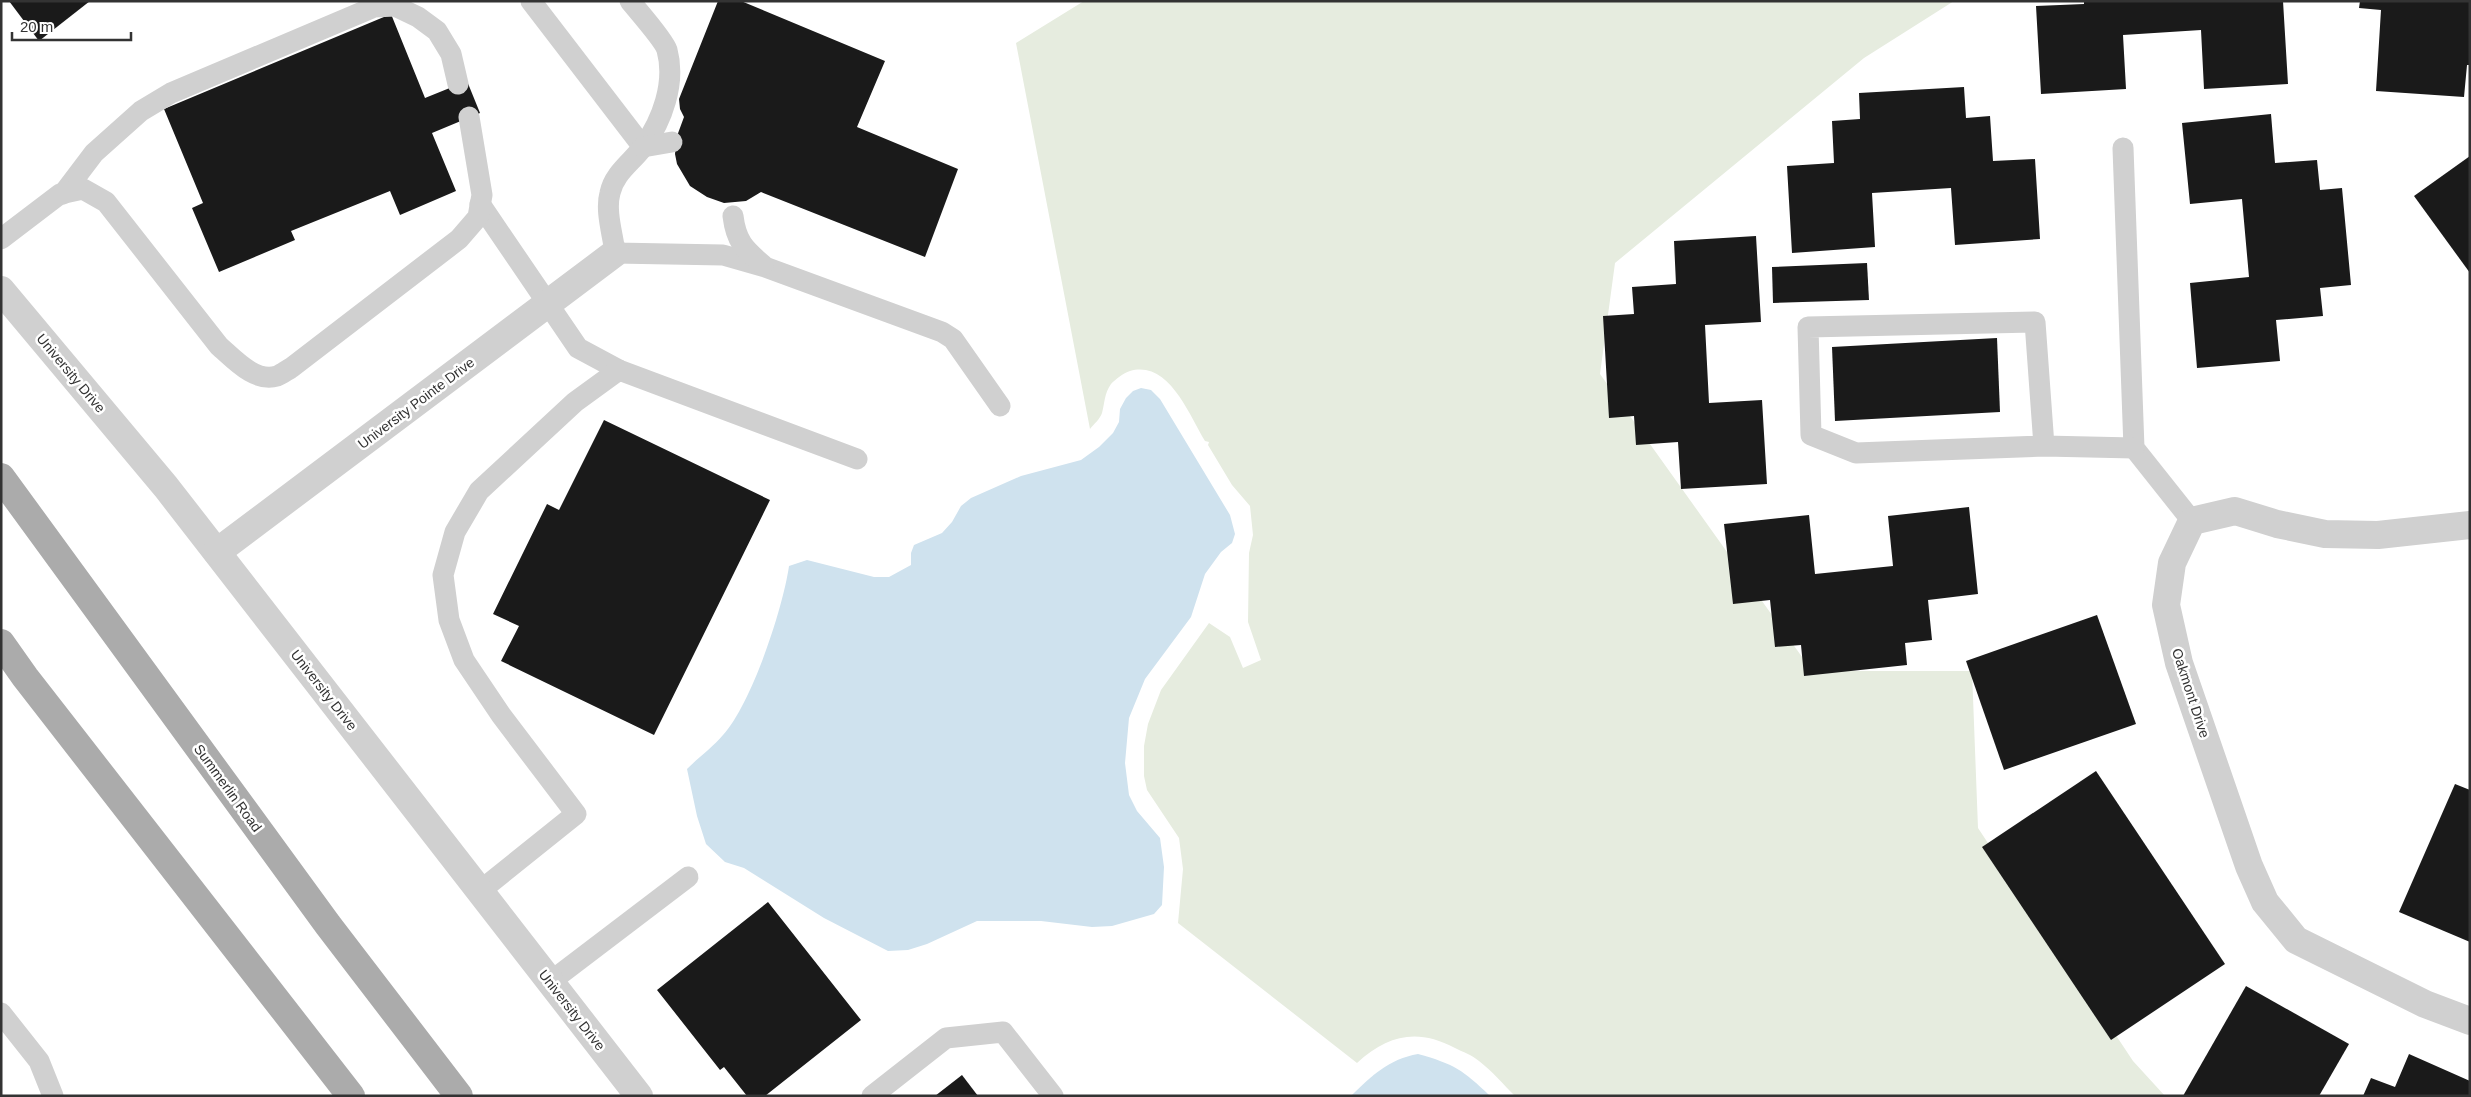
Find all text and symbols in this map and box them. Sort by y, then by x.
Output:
scale bar [12,10,131,42]
text: 20 m [20,18,53,35]
street label: University Drive [33,330,109,416]
street label: University Pointe Drive [355,354,478,452]
street label: University Drive [288,646,361,734]
street label: Oakmont Drive [2169,646,2213,740]
street label: Summerlin Road [191,741,265,835]
street label: University Drive [536,966,609,1054]

